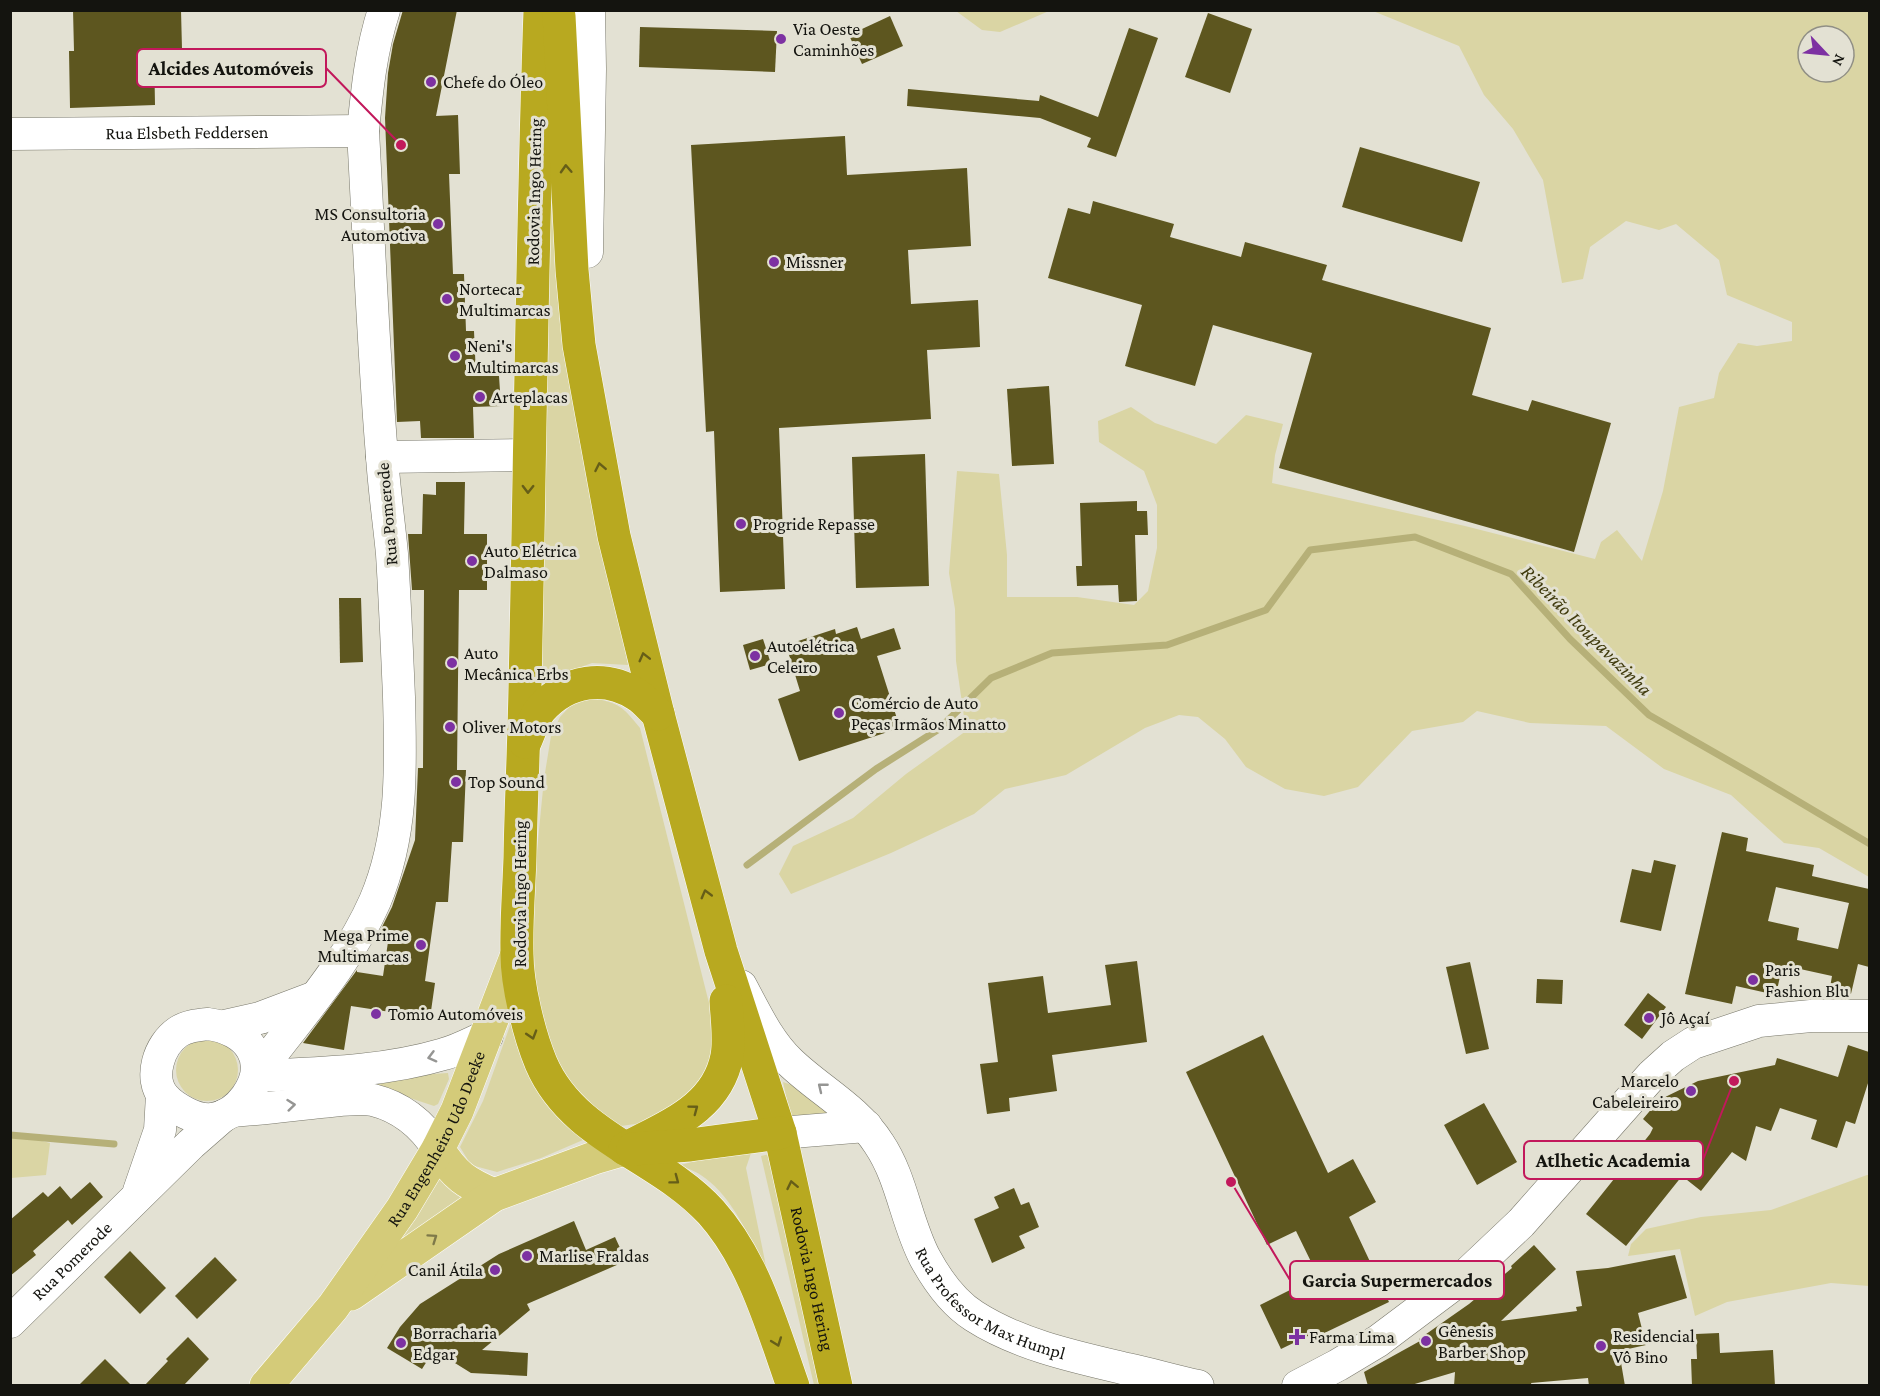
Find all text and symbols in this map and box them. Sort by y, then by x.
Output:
place label: Via Oeste Caminhões [793,19,874,60]
north arrow [1796,24,1856,84]
marker: Via Oeste Caminhões [774,32,788,46]
callout: Alcides Automóveis [137,49,326,87]
text: N [1829,52,1849,69]
text: Alcides Automóveis [148,57,314,79]
place label: Chefe do Óleo [443,72,543,92]
marker: Chefe do Óleo [424,75,438,89]
street label: Rodovia Ingo Hering [523,118,545,266]
street label: Rua Elsbeth Feddersen [105,122,269,143]
one-way arrow [559,165,572,174]
place label: MS Consultoria Automotiva [315,204,426,245]
marker: MS Consultoria Automotiva [431,217,445,231]
place label: Missner [786,252,844,272]
marker: Missner [767,255,781,269]
place label: Nortecar Multimarcas [459,279,551,320]
marker: Nortecar Multimarcas [440,292,454,306]
place label: Neni's Multimarcas [467,336,559,377]
marker: Neni's Multimarcas [448,349,462,363]
place label: Arteplacas [492,387,568,407]
marker: Arteplacas [473,390,487,404]
street label: Rua Pomerode [373,462,401,566]
one-way arrow [594,462,607,472]
one-way arrow [522,484,534,493]
place label: Progride Repasse [753,514,875,534]
marker: Progride Repasse [734,517,748,531]
place label: Auto Elétrica Dalmaso [484,541,577,582]
marker: Auto Elétrica Dalmaso [465,554,479,568]
water label: Ribeirão Itoupavazinha [1516,560,1657,701]
place label: Autoelétrica Celeiro [767,636,855,677]
place label: Auto Mecânica Erbs [464,643,569,684]
marker: Autoelétrica Celeiro [748,649,762,663]
one-way arrow [638,652,651,662]
marker: Auto Mecânica Erbs [445,656,459,670]
place label: Comércio de Auto Peças Irmãos Minatto [851,693,1006,734]
marker: Comércio de Auto Peças Irmãos Minatto [832,706,846,720]
place label: Oliver Motors [462,717,561,737]
marker: Oliver Motors [443,720,457,734]
place label: Top Sound [468,772,545,792]
marker: Top Sound [449,775,463,789]
street label: Rodovia Ingo Hering [510,820,530,968]
one-way arrow [701,889,713,900]
place label: Mega Prime Multimarcas [317,925,409,966]
marker: Mega Prime Multimarcas [414,938,428,952]
place label: Paris Fashion Blu [1765,960,1850,1001]
marker: Paris Fashion Blu [1746,973,1760,987]
place label: Tomio Automóveis [388,1004,523,1024]
marker: Tomio Automóveis [369,1007,383,1021]
place label: Jô Açaí [1659,1008,1711,1028]
marker: Jô Açaí [1642,1011,1656,1025]
one-way arrow [525,1029,537,1040]
street label: Rua Engenheiro Udo Deeke [383,1048,489,1230]
one-way arrow [427,1050,438,1062]
place label: Marcelo Cabeleireiro [1592,1071,1679,1112]
one-way arrow [818,1084,829,1095]
marker: Marcelo Cabeleireiro [1684,1084,1698,1098]
one-way arrow [287,1100,296,1112]
one-way arrow [688,1106,699,1117]
callout: Atlhetic Academia [1524,1141,1703,1179]
text: Atlhetic Academia [1535,1149,1691,1171]
one-way arrow [668,1173,679,1184]
one-way arrow [786,1180,799,1190]
street label: Rodovia Ingo Hering [787,1205,838,1353]
street label: Rua Pomerode [28,1218,116,1304]
one-way arrow [426,1234,437,1245]
street label: Rua Professor Max Humpl [911,1244,1068,1363]
place label: Marlise Fraldas [539,1246,649,1266]
marker: Marlise Fraldas [520,1249,534,1263]
place label: Canil Átila [408,1260,483,1280]
callout: Garcia Supermercados [1290,1261,1504,1299]
marker: Canil Átila [488,1263,502,1277]
text: Garcia Supermercados [1302,1269,1492,1291]
place label: Gênesis Barber Shop [1438,1321,1526,1362]
place label: Borracharia Edgar [413,1323,497,1364]
place label: Residencial Vô Bino [1613,1326,1695,1367]
place label: Farma Lima [1309,1327,1395,1347]
marker: Farma Lima [1290,1330,1304,1344]
marker: Gênesis Barber Shop [1419,1334,1433,1348]
marker: Borracharia Edgar [394,1336,408,1350]
one-way arrow [770,1336,783,1347]
marker: Residencial Vô Bino [1594,1339,1608,1353]

